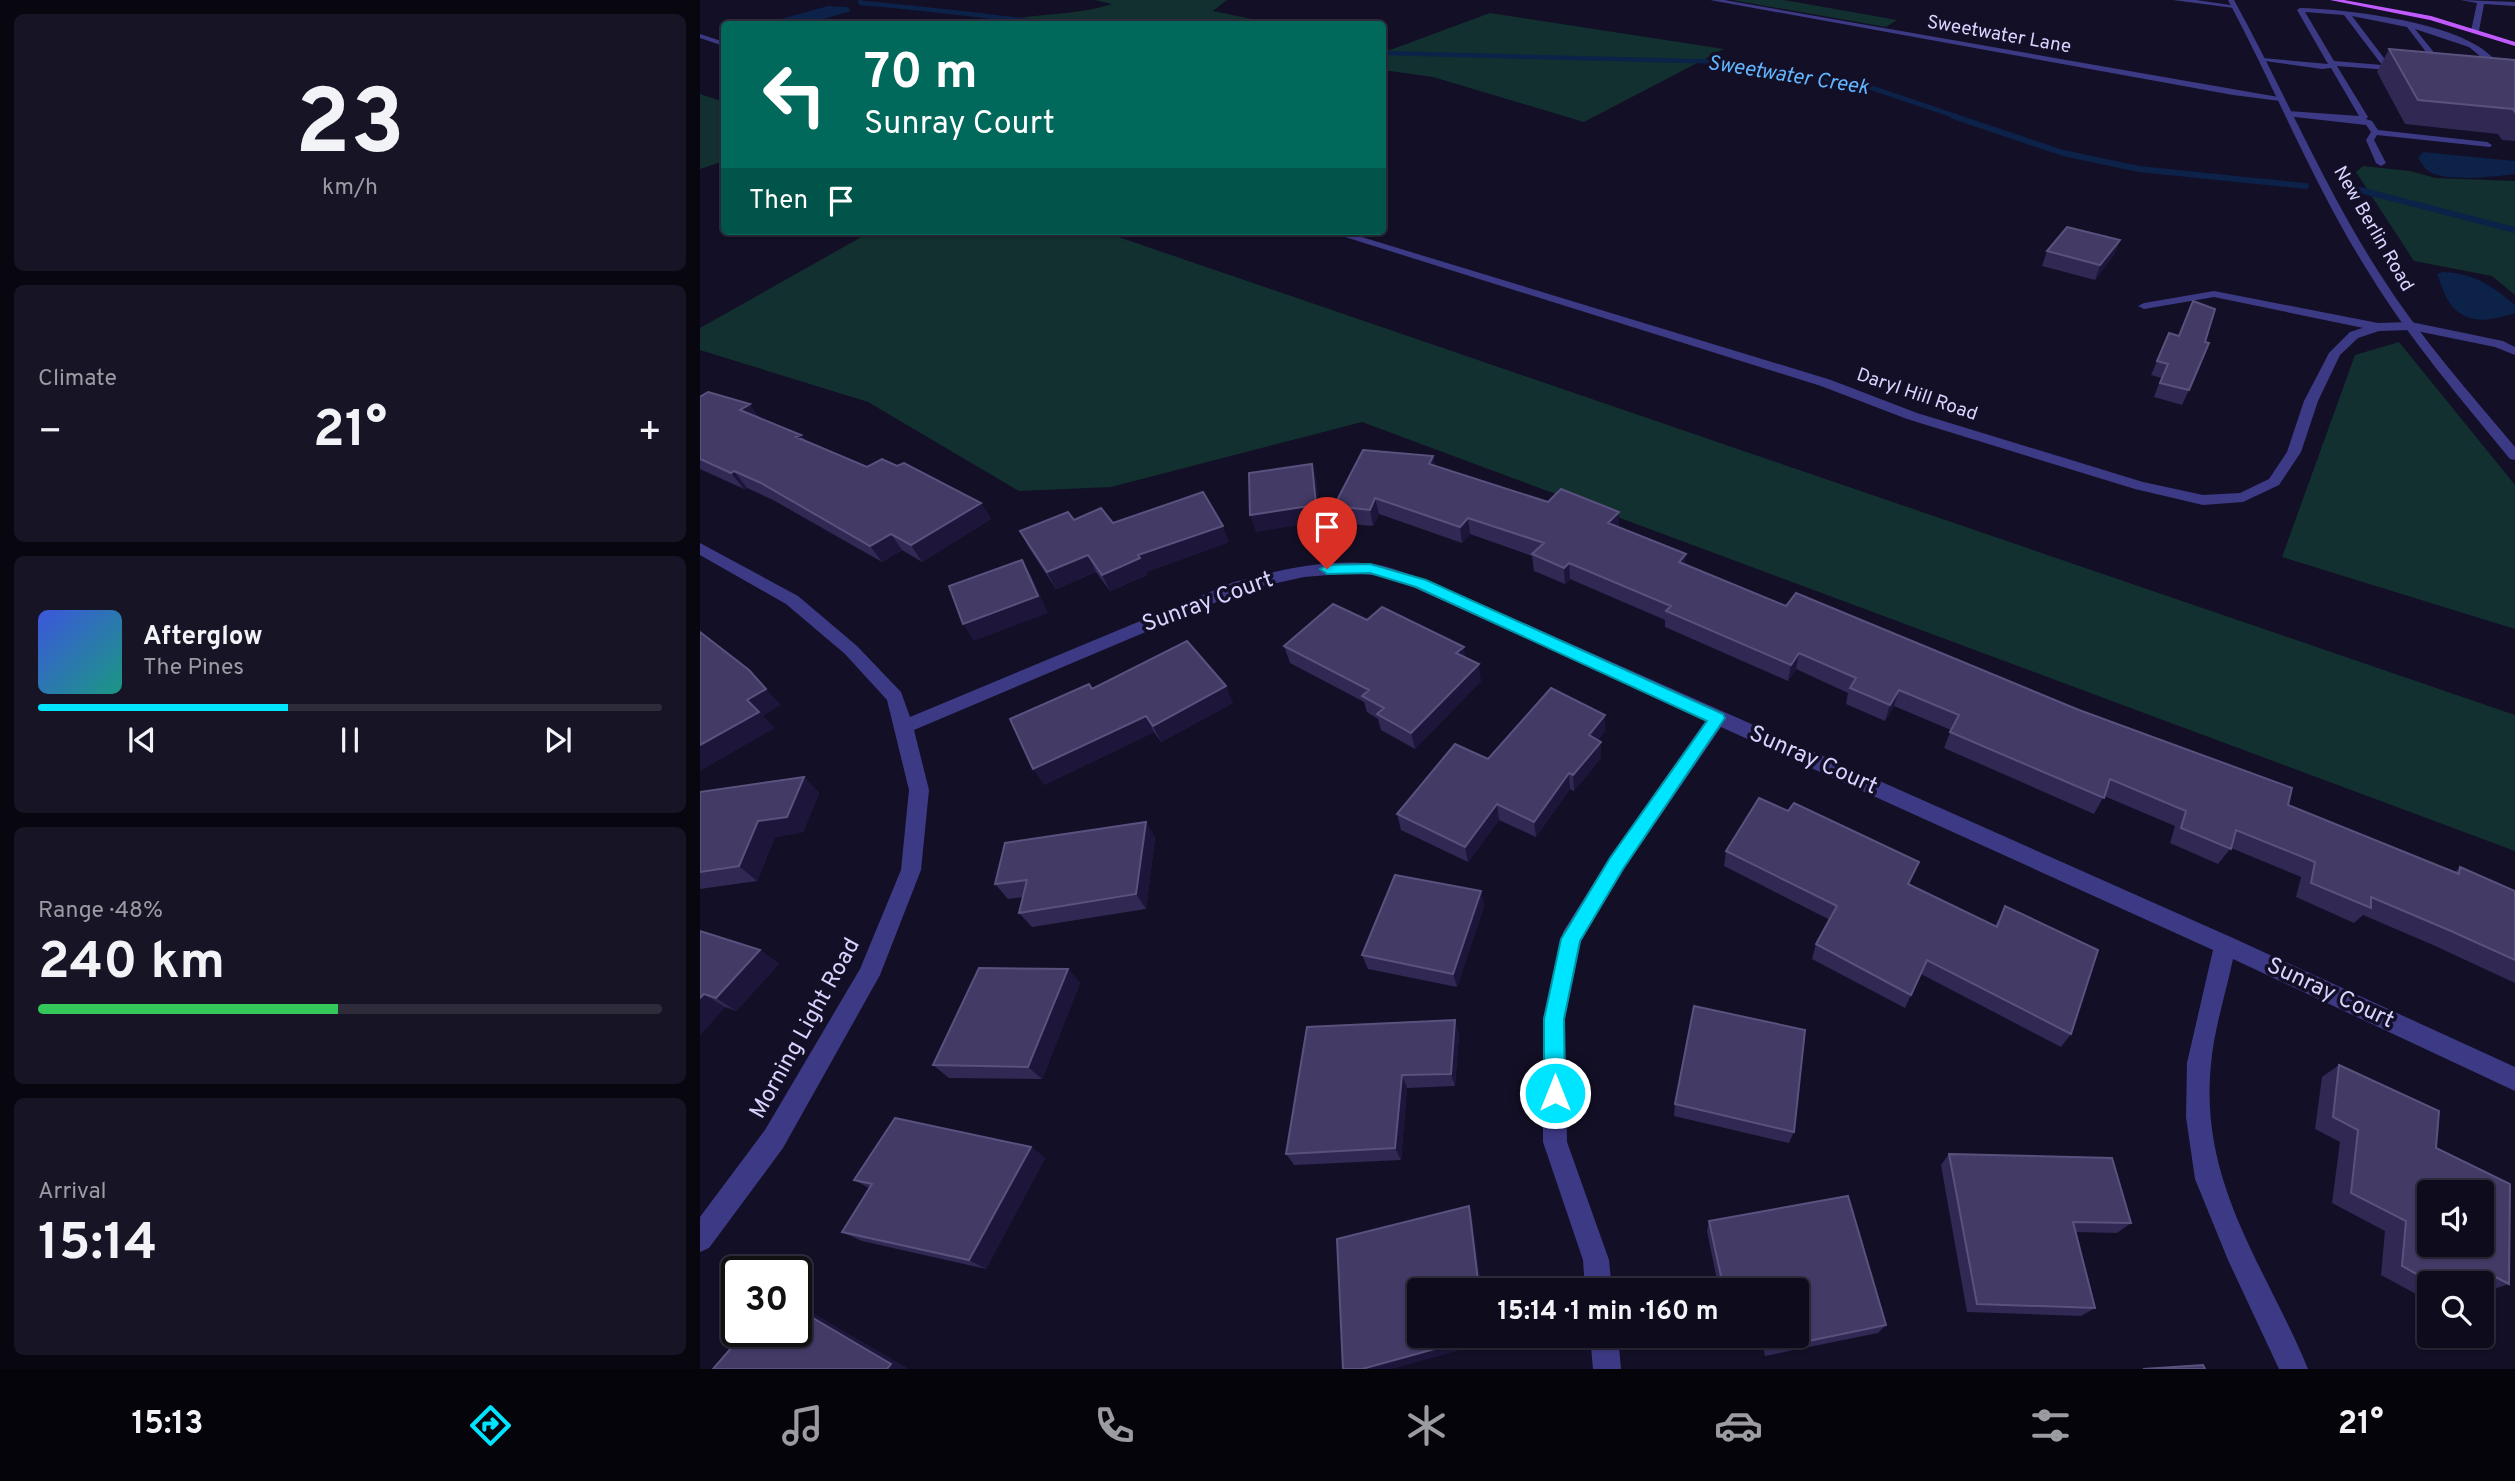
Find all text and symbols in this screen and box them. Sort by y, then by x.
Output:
street label: Sweetwater Lane [1925,11,2073,59]
text: 70 m [864,44,978,106]
icon: left [749,49,840,140]
water label: Sweetwater Creek [1706,50,1871,102]
text: 23 [295,71,405,186]
text: Sunray Court [864,105,1055,145]
street label: New Berlin Road [2327,162,2419,296]
text: km/h [322,174,378,203]
icon: arrive [822,182,860,220]
text: Then [749,185,808,218]
street label: Daryl Hill Road [1853,363,1981,427]
text: Climate [38,365,117,394]
text: 21° [313,399,387,465]
text: − [38,409,63,458]
text: + [637,409,662,458]
pin [1297,497,1357,569]
icon: arrive [1308,508,1346,546]
street label: Sunray Court [1139,566,1277,640]
text: Afterglow [143,621,263,654]
text: The Pines [143,654,244,683]
street label: Sunray Court [1744,720,1882,802]
icon: previous [123,721,161,759]
icon: pause [331,721,369,759]
icon: next [539,721,577,759]
text: Range · 48% [38,897,163,926]
text: 240 km [38,931,225,997]
street label: Morning Light Road [744,934,868,1124]
street label: Sunray Court [2262,952,2398,1036]
position arrow [1518,1056,1592,1130]
text: Arrival [38,1178,107,1207]
map controls [2417,1180,2494,1348]
button: sound [2417,1180,2494,1257]
text: 15:14 [38,1212,157,1278]
speed limit sign: 30 [721,1256,812,1347]
button: search [2417,1271,2494,1348]
text: 15:14 · 1 min · 160 m [1498,1296,1718,1329]
icon: directions [466,1401,515,1450]
icon: music [778,1401,827,1450]
icon: phone [1090,1401,1139,1450]
icon: climate [1402,1401,1451,1450]
icon: car [1714,1401,1763,1450]
icon: filters [2026,1401,2075,1450]
text: 15:13 [131,1405,204,1445]
text: 21° [2338,1405,2383,1445]

